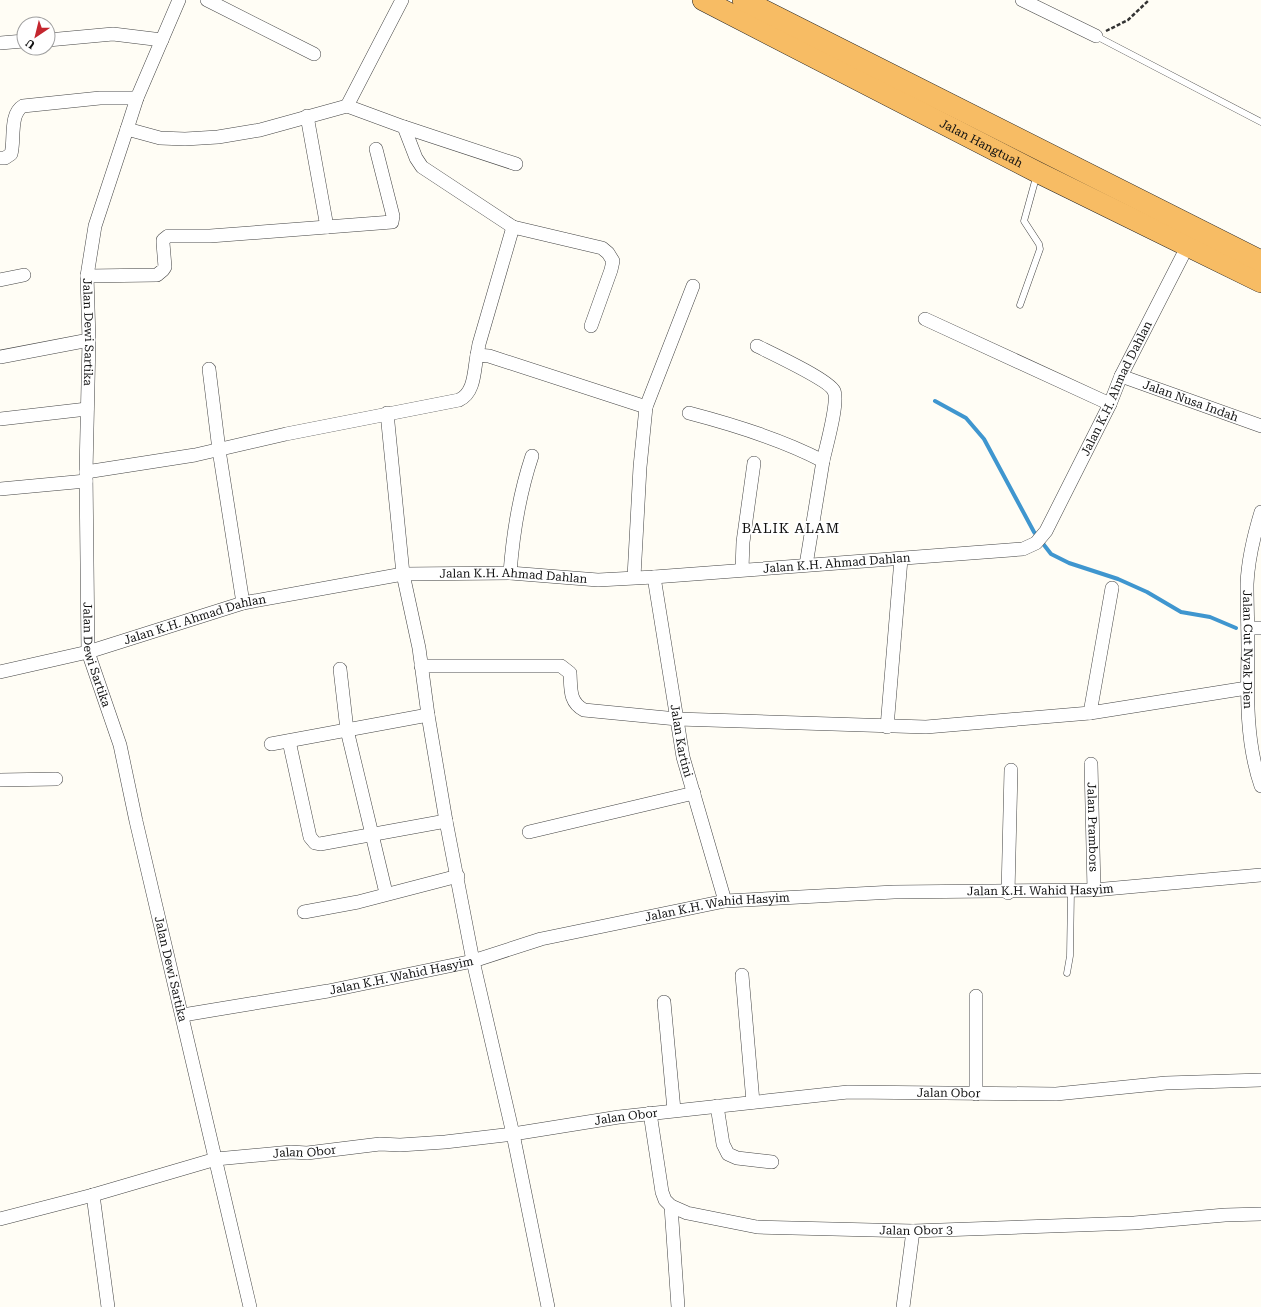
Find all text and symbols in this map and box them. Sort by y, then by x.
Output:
north arrow [16,16,56,56]
text: U [23,36,38,52]
street label: Jalan Hangtuah [937,116,1025,171]
street label: Jalan Dewi Sartika [80,278,96,387]
street label: Jalan K.H. Ahmad Dahlan [1078,318,1155,458]
street label: Jalan Nusa Indah [1141,377,1241,424]
district label: BALIK ALAM [742,520,840,536]
street label: Jalan K.H. Ahmad Dahlan [762,551,911,576]
street label: Jalan K.H. Ahmad Dahlan [439,566,588,586]
street label: Jalan Cut Nyak Dien [1240,590,1255,709]
street label: Jalan K.H. Ahmad Dahlan [122,592,267,647]
street label: Jalan Dewi Sartika [80,602,114,709]
street label: Jalan Kartini [668,703,696,779]
street label: Jalan Prambors [1084,782,1101,872]
street label: Jalan K.H. Wahid Hasyim [967,881,1114,898]
street label: Jalan K.H. Wahid Hasyim [644,891,790,924]
street label: Jalan Dewi Sartika [152,915,190,1024]
street label: Jalan K.H. Wahid Hasyim [328,954,475,998]
street label: Jalan Obor [917,1086,981,1100]
street label: Jalan Obor [593,1106,658,1128]
street label: Jalan Obor [272,1142,337,1161]
street label: Jalan Obor 3 [879,1223,953,1238]

